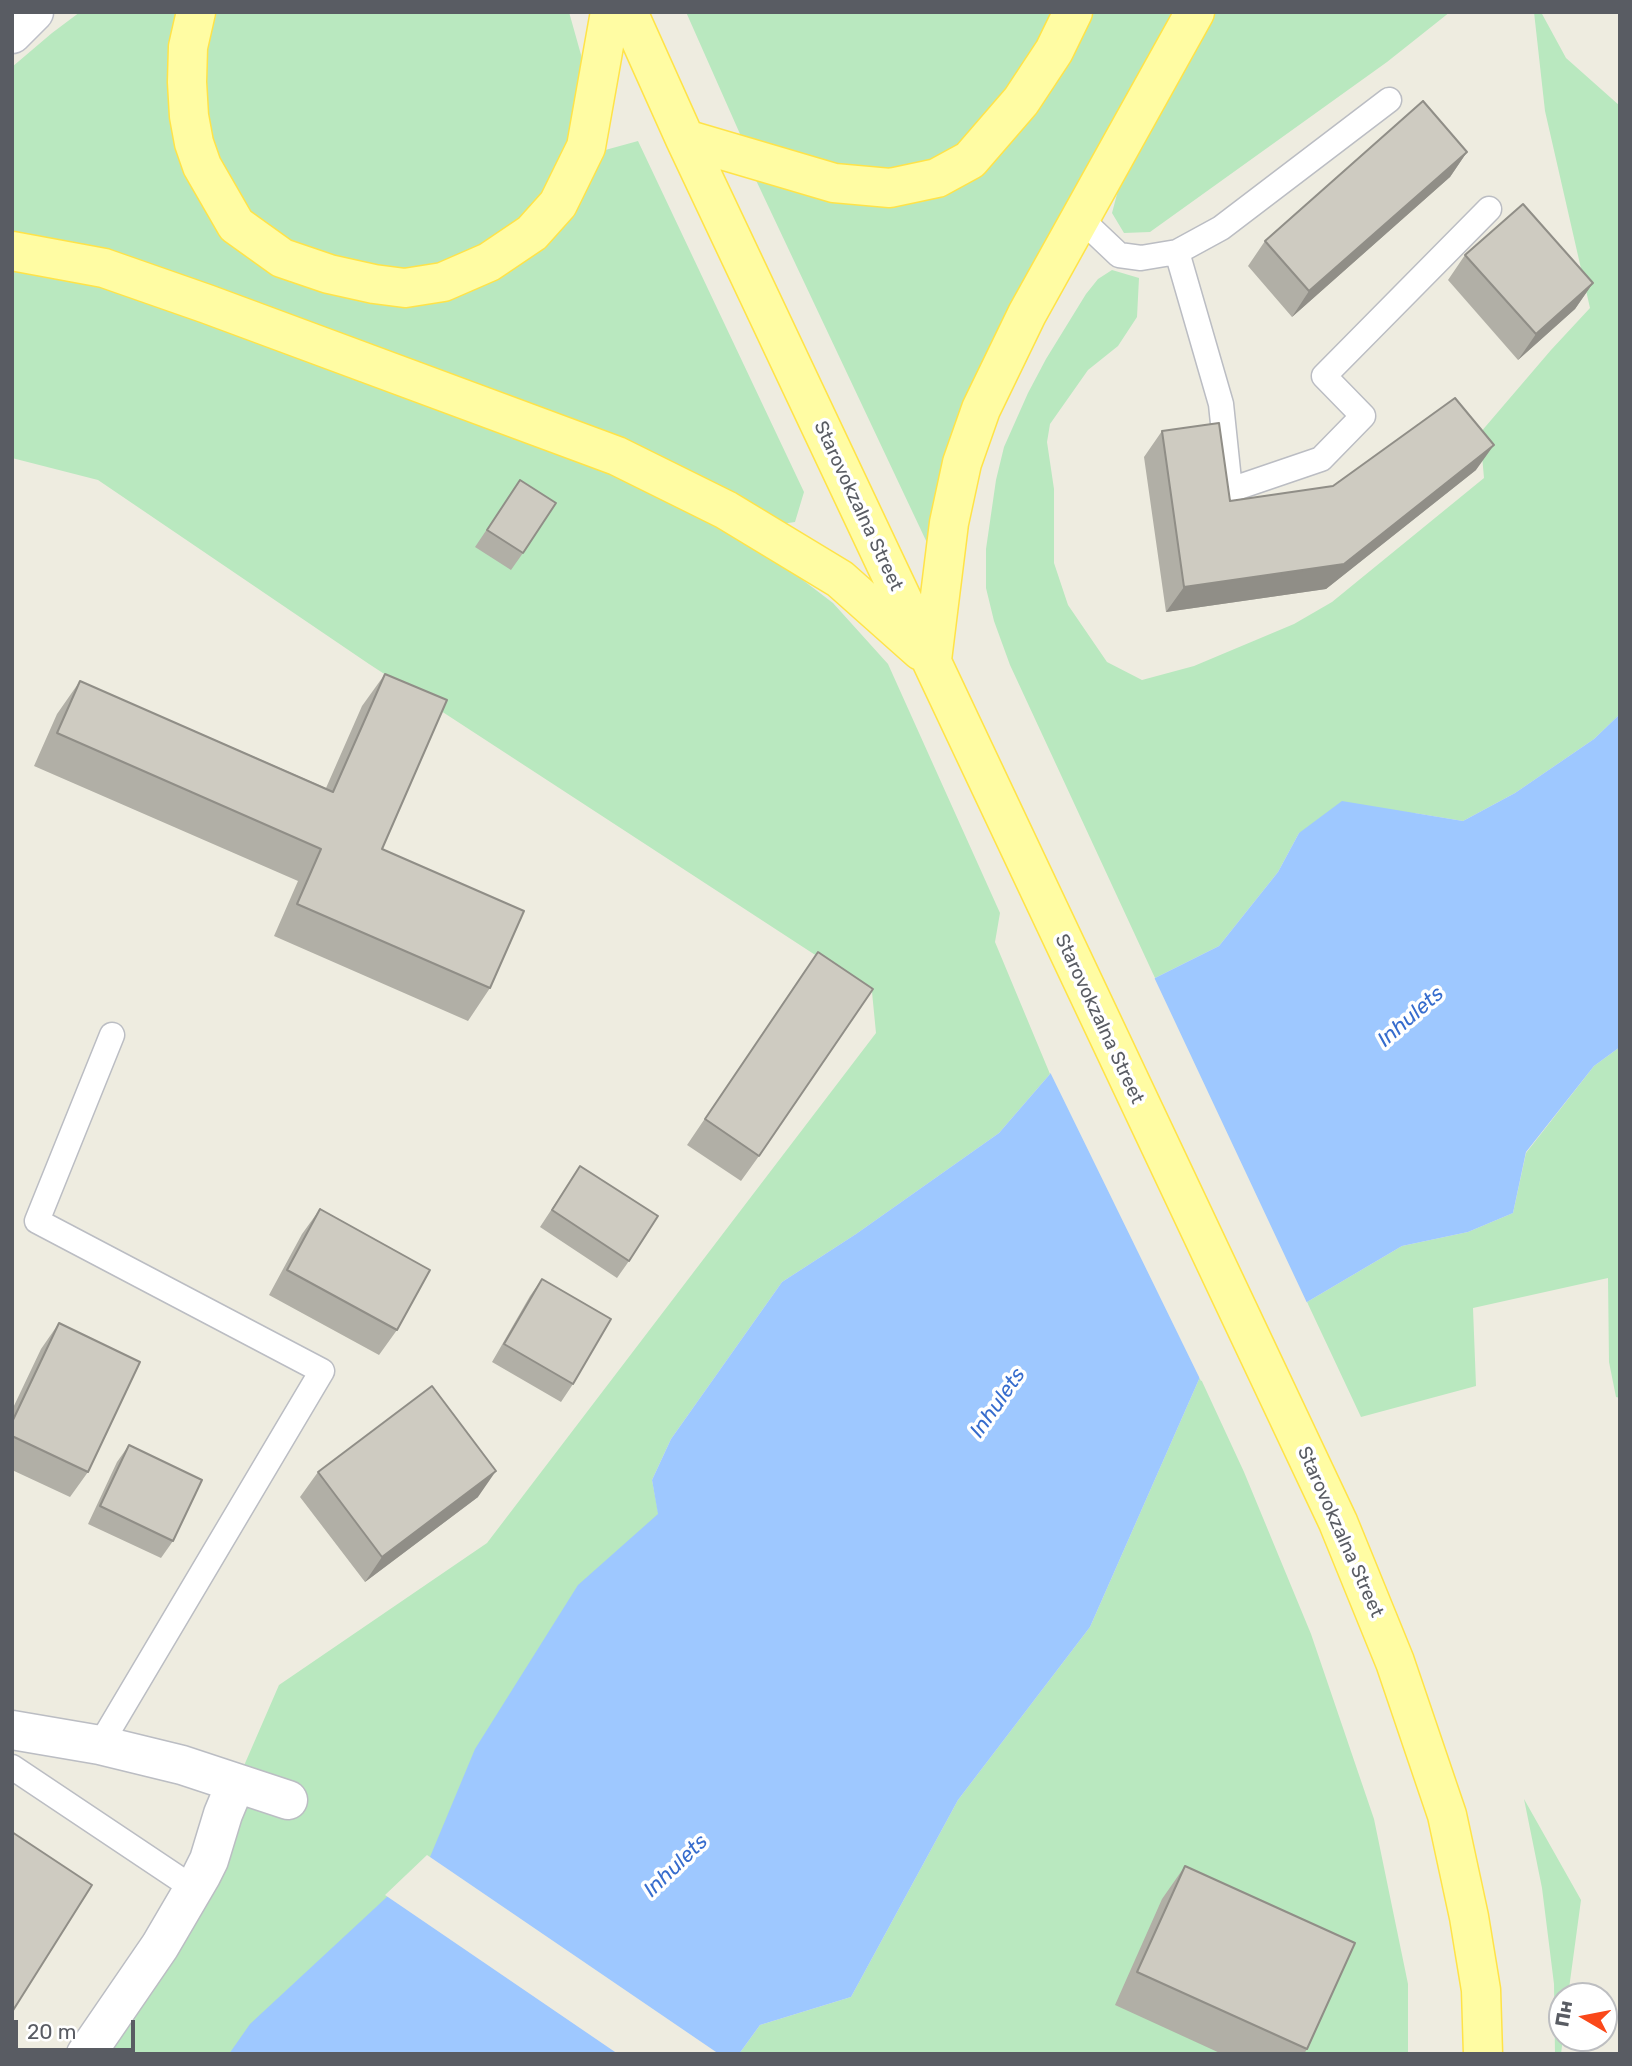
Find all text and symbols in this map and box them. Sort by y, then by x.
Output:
street label: Starovokzalna Street [809,418,907,594]
street label: Starovokzalna Street [1050,931,1148,1107]
water label: Inhulets [1373,981,1449,1053]
water label: Inhulets [965,1363,1031,1443]
street label: Starovokzalna Street [1292,1443,1388,1621]
water label: Inhulets [639,1829,713,1903]
north arrow [1548,1982,1618,2052]
text: Пн [1550,1999,1577,2029]
scale bar [18,2007,138,2050]
text: 20 m [27,2019,76,2044]

